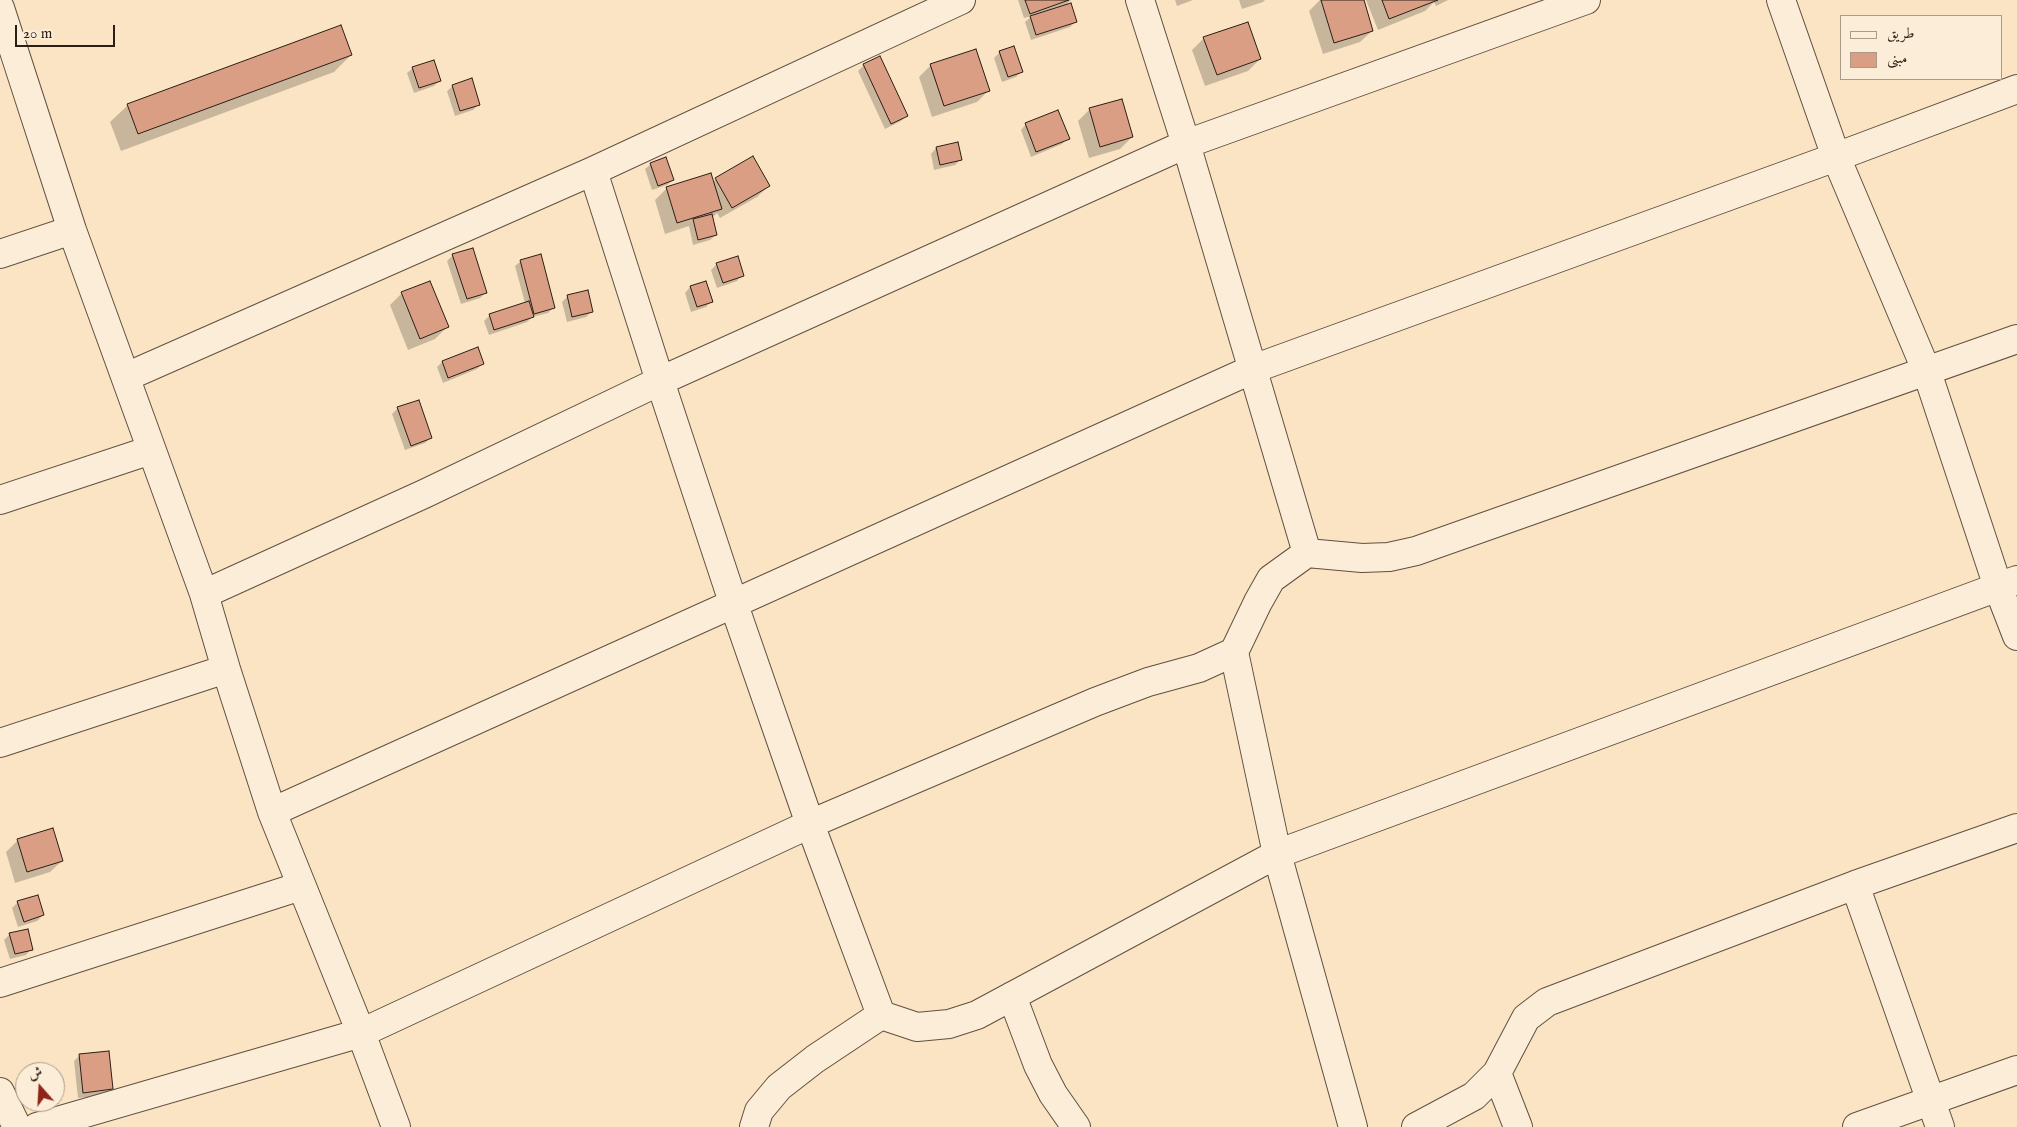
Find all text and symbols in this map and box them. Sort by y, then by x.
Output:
scale bar [18,15,118,47]
legend [1840,15,2002,80]
text: 20 m [23,24,52,43]
text: طريق [1887,24,1914,43]
text: مبنى [1887,49,1907,68]
north arrow [15,1062,65,1112]
text: ش [26,1063,45,1085]

